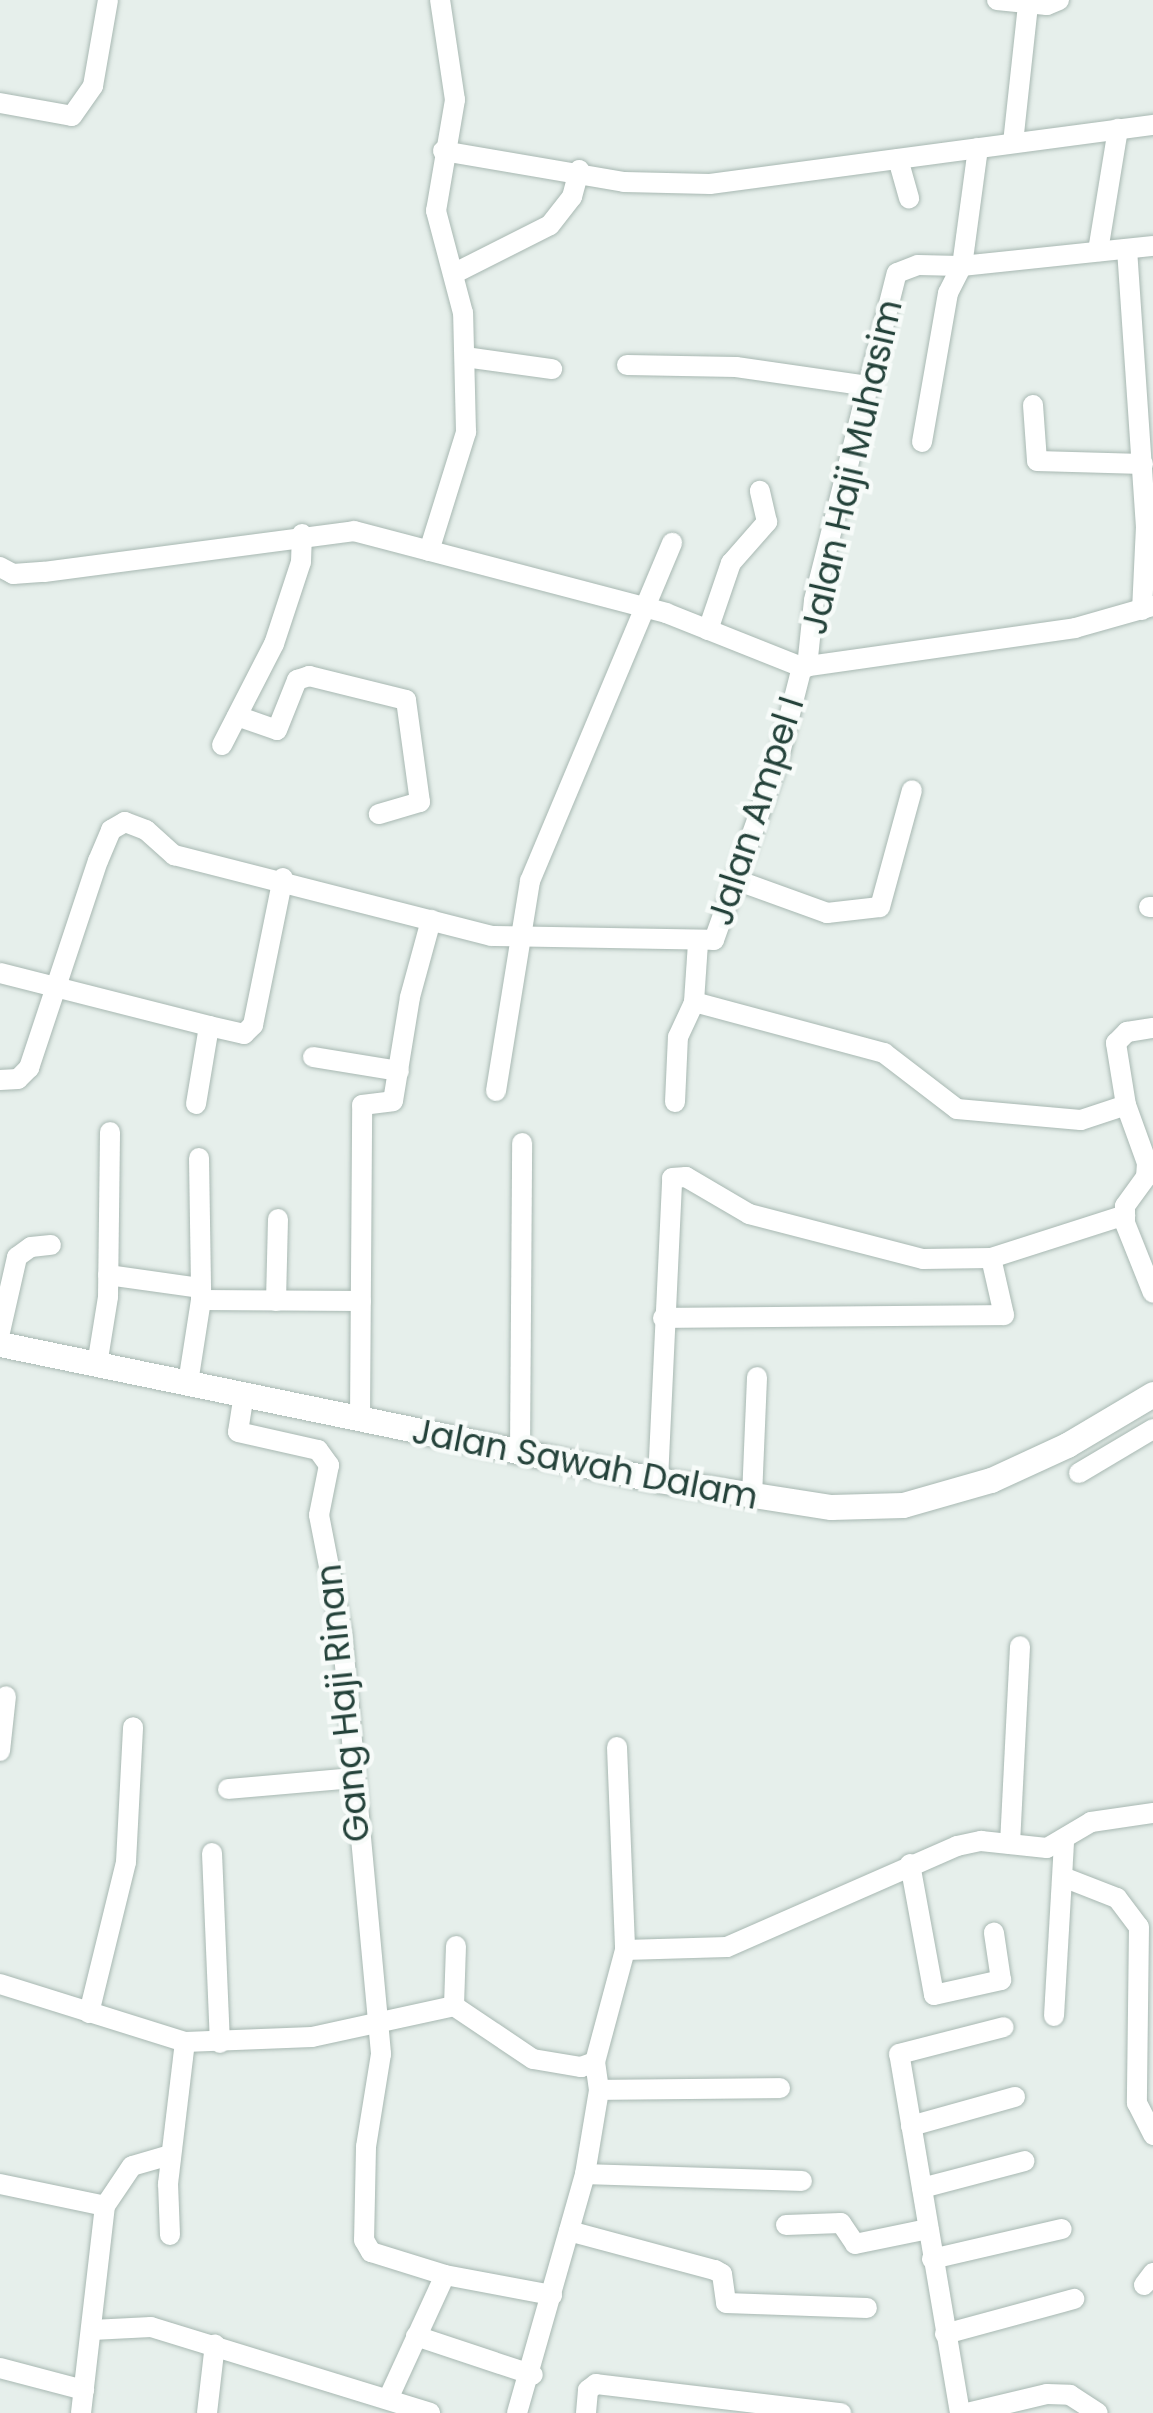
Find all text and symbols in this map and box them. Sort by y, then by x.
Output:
street label: Jalan Haji Muhasim [793,296,911,638]
street label: Jalan Ampel I [699,691,813,931]
street label: Jalan Sawah Dalam [409,1410,761,1518]
street label: Gang Haji Rinan [308,1562,378,1844]

